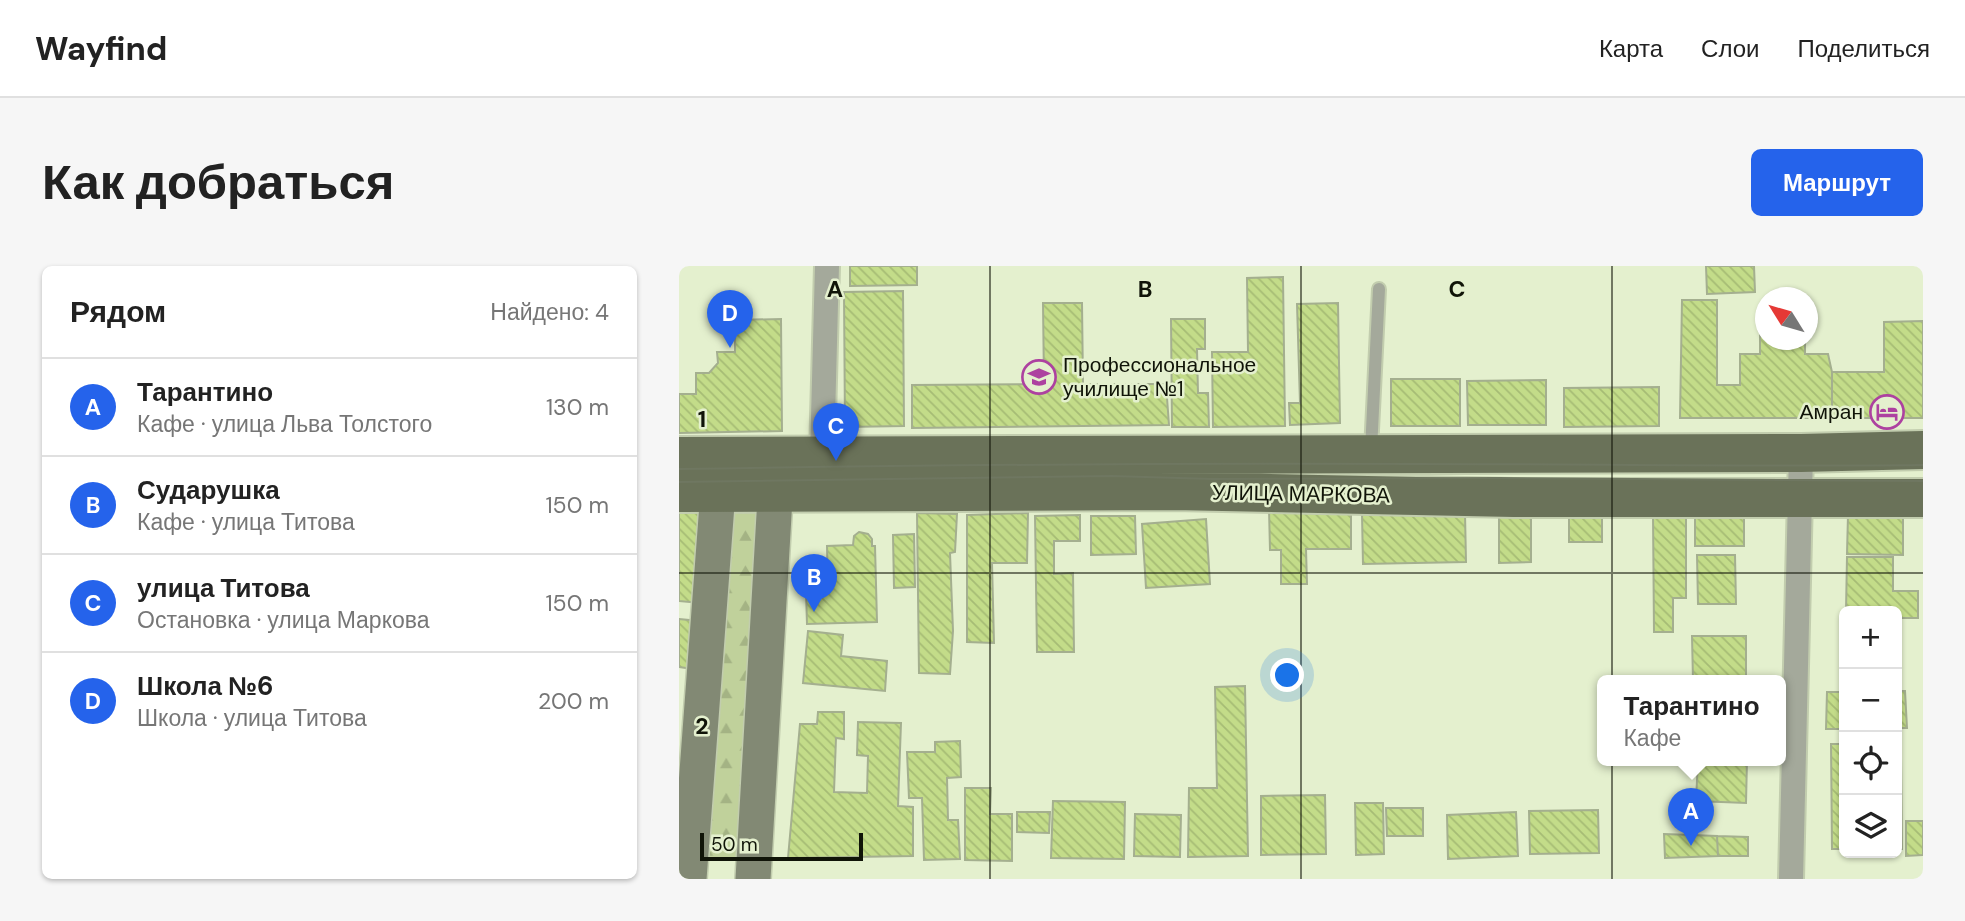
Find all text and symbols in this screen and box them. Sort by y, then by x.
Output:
text: Wayfind [35,27,167,70]
text: Карта [1599,33,1663,64]
text: Слои [1701,33,1759,64]
text: Поделиться [1797,33,1930,64]
button: Маршрут [1751,149,1923,216]
text: Как добраться [42,150,394,214]
text: A [827,274,843,304]
text: B [1138,274,1152,304]
text: C [1449,274,1465,304]
north arrow [1755,287,1818,350]
pin: D [707,290,753,348]
text: Рядом [70,292,166,331]
text: Найдено: 4 [490,297,609,327]
place label: Профессиональное училище №1 [1063,351,1256,403]
school or university icon: Профессиональное училище №1 [1020,358,1058,396]
text: Тарантино [137,375,273,409]
text: A [85,392,101,422]
text: 130 m [546,392,609,422]
hotel icon: Амран [1868,393,1906,431]
place label: Амран [1800,398,1863,426]
pin: C [813,403,859,461]
text: 1 [698,404,706,434]
text: Кафе · улица Льва Толстого [137,409,432,439]
text: Сударушка [137,473,280,507]
street label: УЛИЦА МАРКОВА [1212,478,1390,510]
text: B [86,490,100,520]
text: 150 m [545,490,609,520]
text: Кафе · улица Титова [137,507,355,537]
pin: B [791,554,837,612]
text: улица Титова [137,571,310,605]
text: C [85,588,101,618]
text: 150 m [545,588,609,618]
text: Остановка · улица Маркова [137,605,430,635]
map controls [1839,606,1902,858]
button: + [1839,606,1902,669]
your location [1270,658,1304,692]
text: Школа №6 [137,669,274,703]
button: − [1839,669,1902,732]
popup [1597,675,1786,766]
text: D [85,686,101,716]
text: 200 m [538,686,609,716]
text: Тарантино [1623,689,1760,723]
text: Школа · улица Титова [137,703,367,733]
text: 2 [695,711,709,741]
text: Кафе [1623,723,1681,753]
button: locate [1839,732,1902,795]
pin: A [1668,788,1714,846]
button: layers [1839,795,1902,858]
scale bar [700,830,863,862]
text: 50 m [711,832,758,857]

